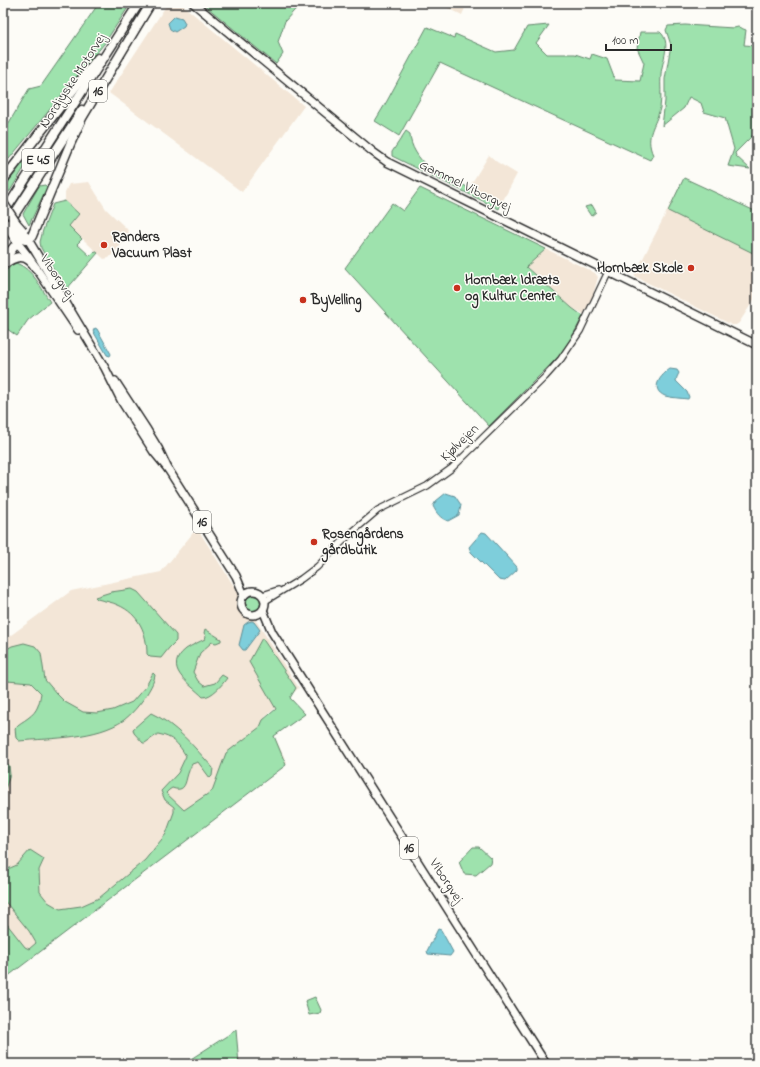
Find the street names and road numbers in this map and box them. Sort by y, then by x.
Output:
street label: Nordjyske Motorvej [34,28,113,133]
road number: 16 [89,80,107,102]
road number: E 45 [22,149,54,171]
street label: Gammel Viborgvej [415,155,516,219]
street label: Viborgvej [33,250,80,305]
street label: Kjølvejen [436,419,484,467]
road number: 16 [193,511,211,533]
road number: 16 [400,837,418,859]
street label: Viborgvej [422,853,469,909]

